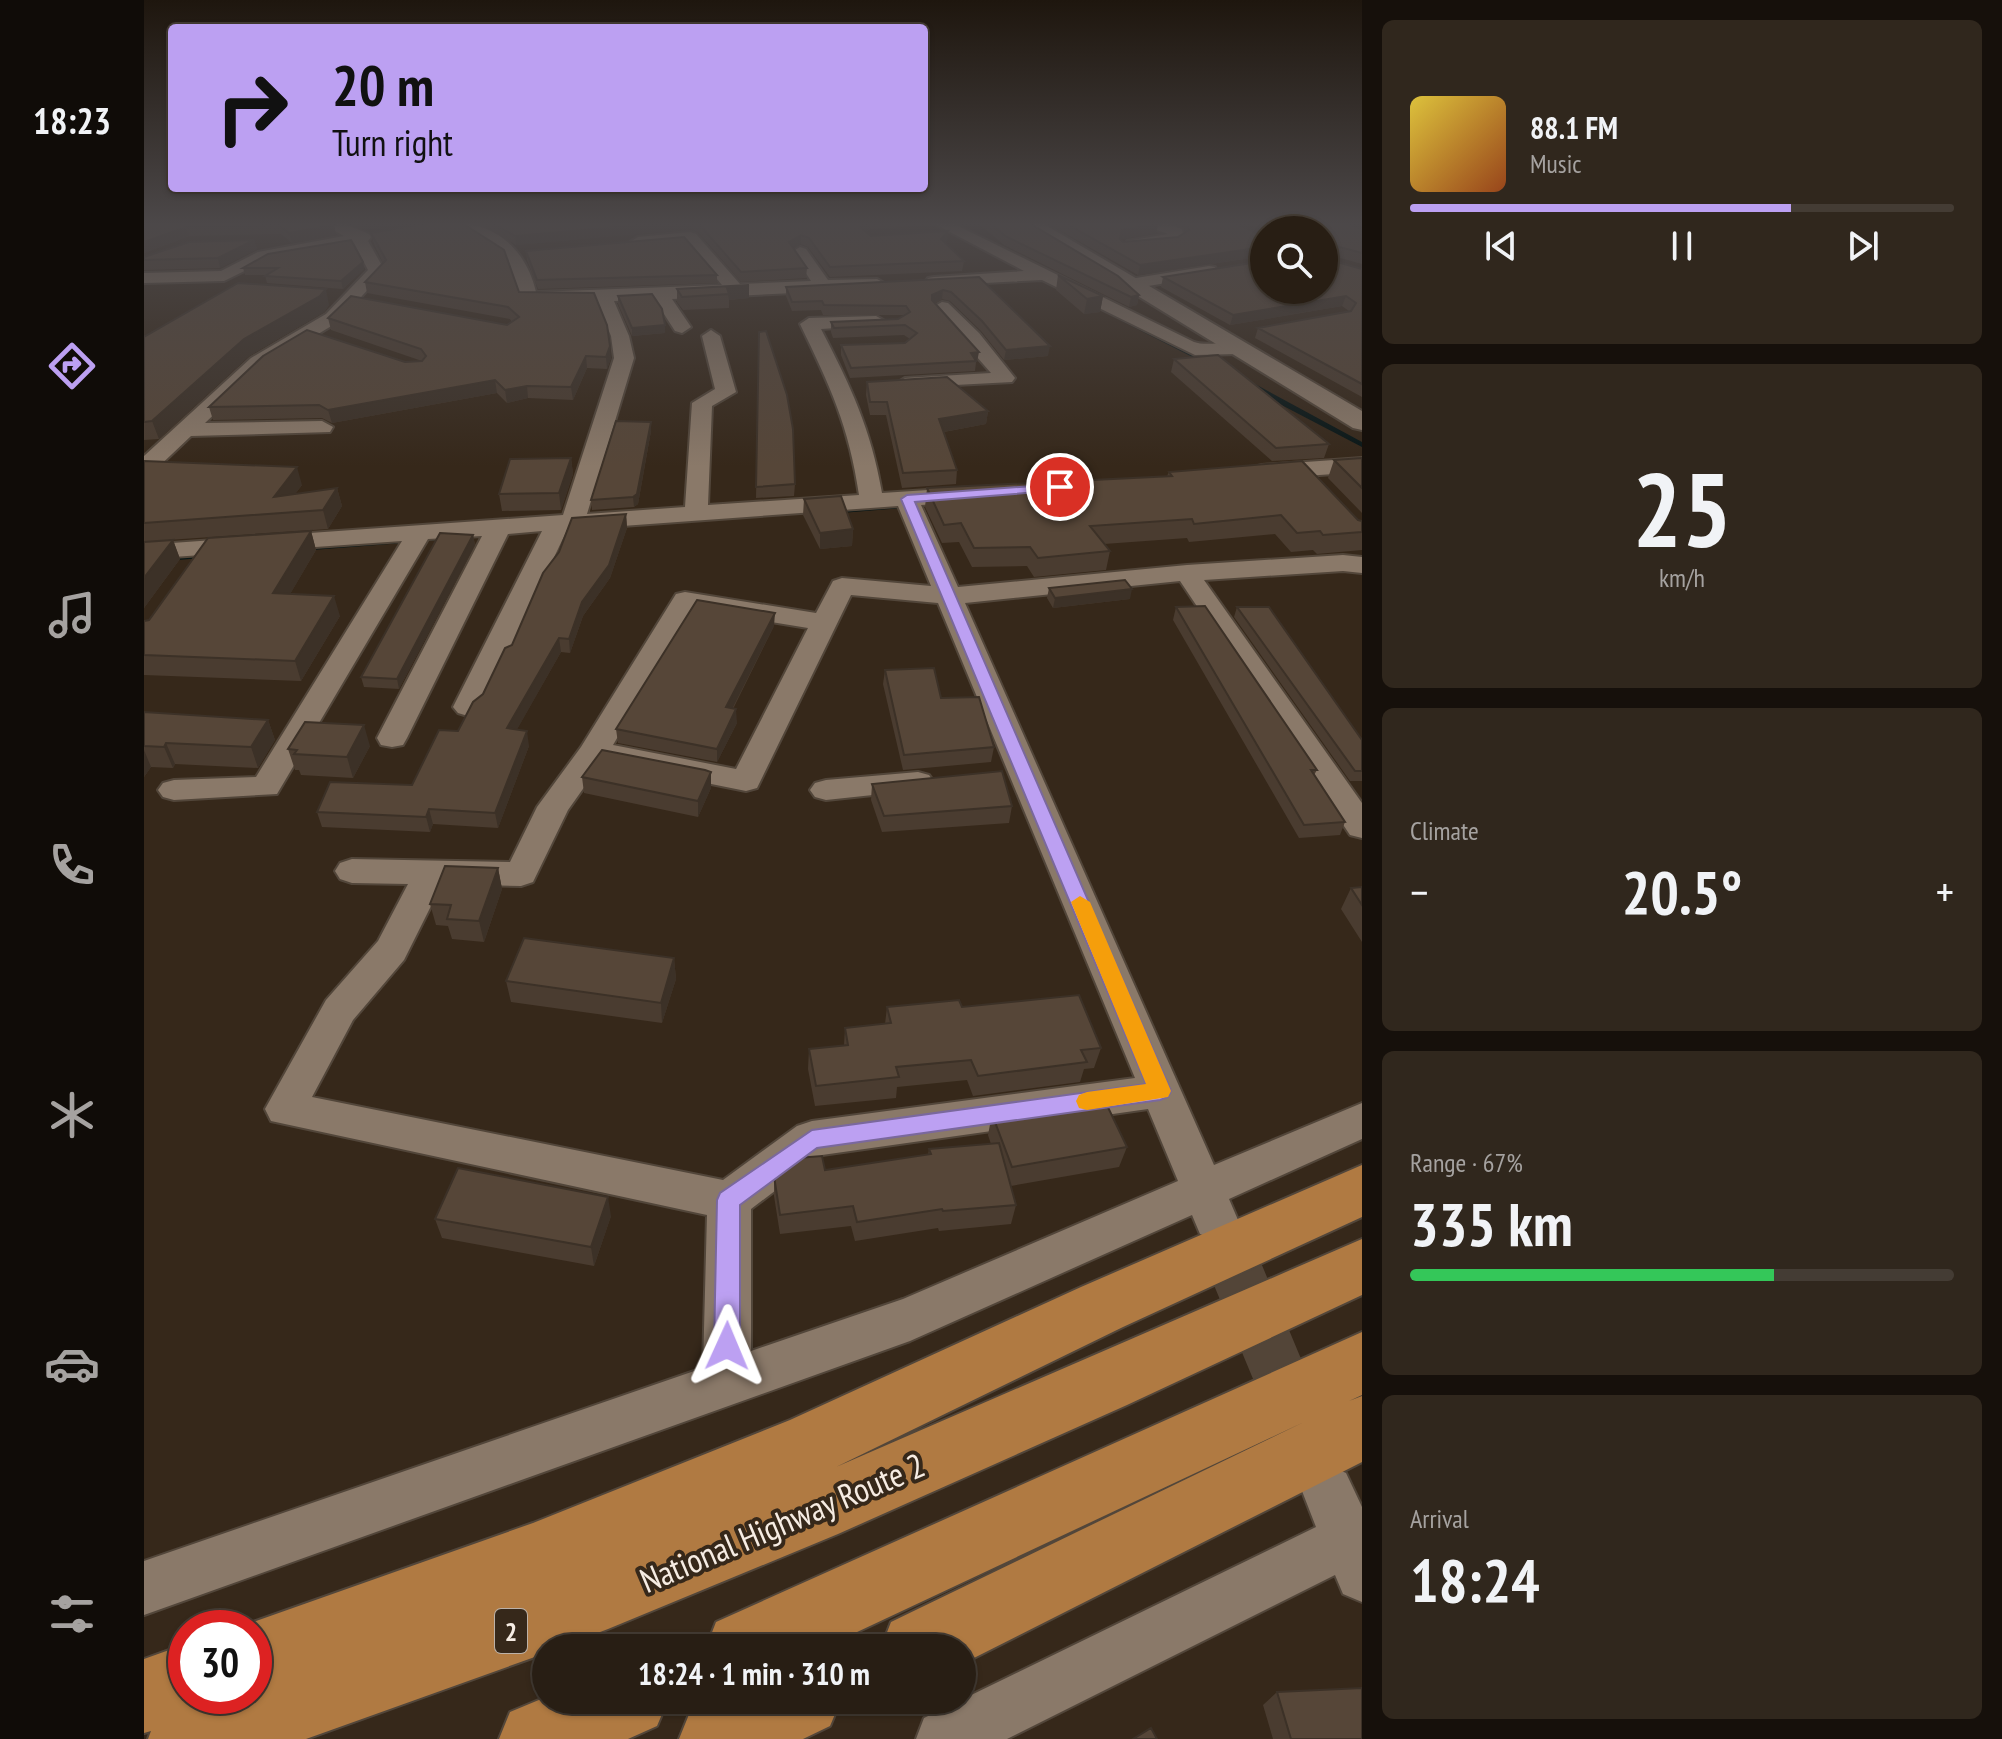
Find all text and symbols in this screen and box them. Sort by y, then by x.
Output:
text: 20 m [332,49,434,121]
icon: right [200,56,304,160]
text: 18:23 [33,97,111,144]
text: 88.1 FM [1530,108,1618,147]
text: Turn right [332,119,453,166]
text: Music [1530,147,1582,180]
map controls [1250,216,1338,304]
button: search [1250,216,1338,304]
icon: previous [1479,224,1523,268]
icon: pause [1660,224,1704,268]
icon: next [1841,224,1885,268]
icon: directions [44,338,100,394]
text: 25 [1632,441,1732,576]
pin [1026,453,1094,521]
icon: arrive [1038,465,1082,509]
text: km/h [1659,561,1705,594]
icon: music [44,587,100,643]
text: Climate [1410,814,1479,847]
icon: phone [44,837,100,893]
text: 20.5° [1622,853,1742,931]
text: − [1410,863,1428,920]
text: + [1936,863,1954,920]
icon: climate [44,1087,100,1143]
text: Range · 67% [1410,1146,1523,1179]
text: 335 km [1410,1185,1573,1263]
position arrow [685,1304,769,1388]
icon: car [44,1336,100,1392]
street label: National Highway Route 2 [633,1442,931,1602]
text: Arrival [1410,1502,1469,1535]
text: 18:24 [1410,1541,1540,1619]
icon: filters [44,1586,100,1642]
road number: 2 [495,1609,527,1653]
speed limit sign: 30 [168,1610,272,1714]
text: 18:24 · 1 min · 310 m [638,1654,870,1693]

